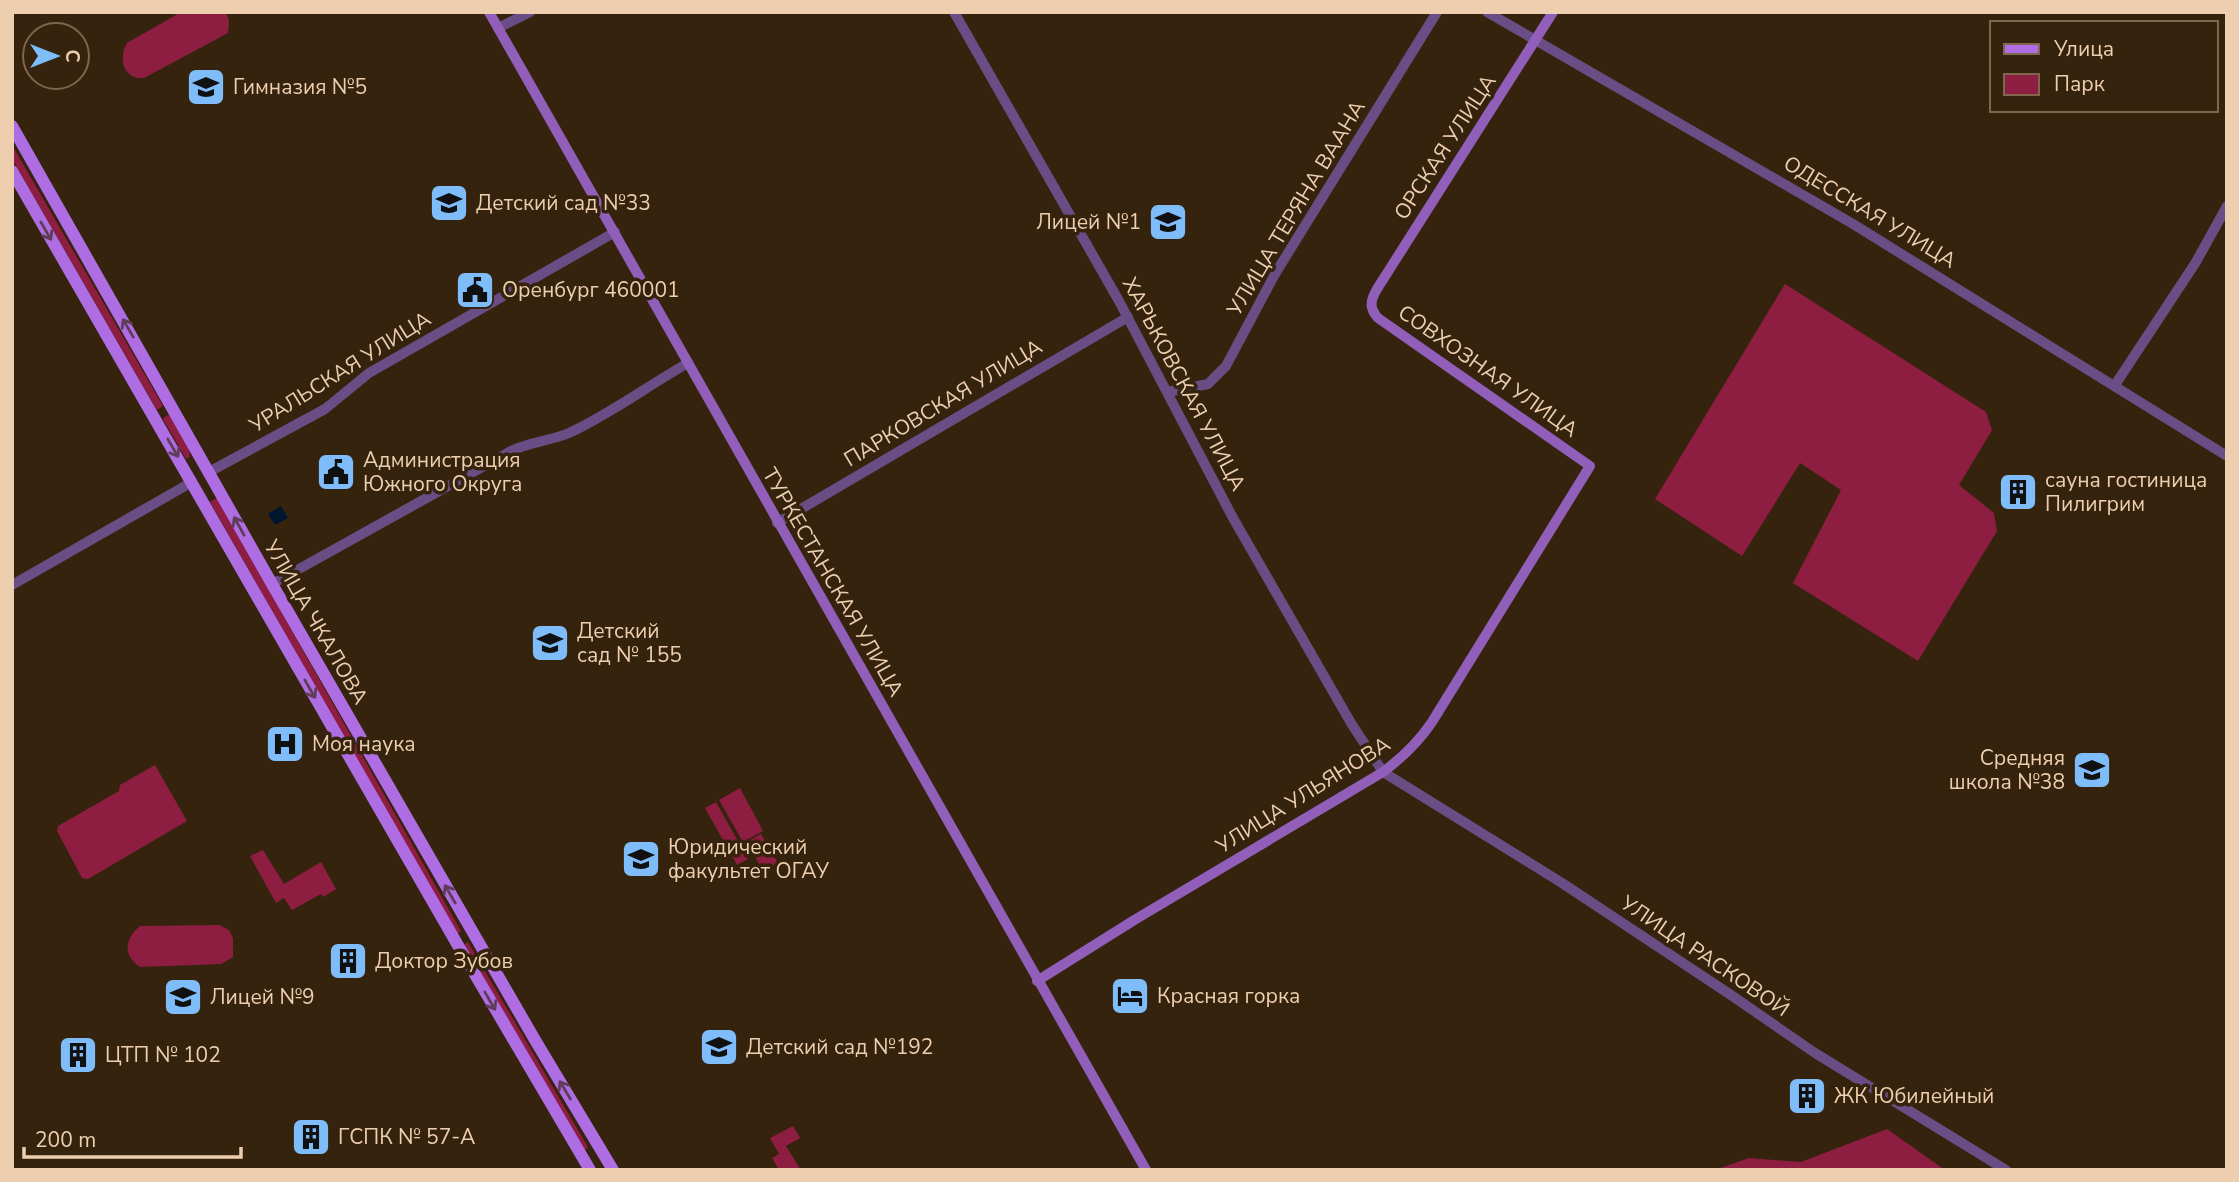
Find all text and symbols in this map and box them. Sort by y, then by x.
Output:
north arrow [21,21,91,91]
legend [1990,21,2218,112]
text: Улица [2053,35,2114,63]
text: С [59,50,85,63]
school or university icon: Гимназия №5 [185,66,227,108]
street label: ОРСКАЯ УЛИЦА [1388,69,1502,225]
text: Парк [2054,70,2106,98]
place label: Гимназия №5 [233,73,367,101]
street label: УЛИЦА ТЕРЯНА ВААНА [1220,95,1372,322]
street label: ОДЕССКАЯ УЛИЦА [1779,149,1961,275]
school or university icon: Детский сад №33 [428,182,470,224]
place label: Детский сад №33 [476,189,651,217]
school or university icon: Лицей №1 [1147,201,1189,243]
place label: Лицей №1 [1036,208,1141,236]
one-way arrow [39,220,53,240]
public building icon: Оренбург 460001 [454,269,496,311]
street label: ХАРЬКОВСКАЯ УЛИЦА [1116,272,1252,496]
place label: Оренбург 460001 [502,276,680,304]
street label: СОВХОЗНАЯ УЛИЦА [1392,298,1584,444]
street label: УРАЛЬСКАЯ УЛИЦА [243,305,436,440]
one-way arrow [120,319,134,339]
street label: ПАРКОВСКАЯ УЛИЦА [839,333,1047,473]
one-way arrow [166,438,180,458]
place label: Администрация Южного Округа [363,446,522,498]
public building icon: Администрация Южного Округа [315,451,357,493]
street label: ТУРКЕСТАНСКАЯ УЛИЦА [756,463,910,701]
place label: сауна гостиница Пилигрим [2045,466,2207,518]
building icon: сауна гостиница Пилигрим [1997,471,2039,513]
one-way arrow [232,517,246,537]
street label: УЛИЦА ЧКАЛОВА [257,534,374,709]
place label: Детский сад № 155 [577,617,682,669]
school or university icon: Детский сад № 155 [529,622,571,664]
one-way arrow [303,678,317,698]
hospital icon: Моя наука [264,723,306,765]
place label: Моя наука [312,730,416,758]
street label: УЛИЦА УЛЬЯНОВА [1210,730,1395,860]
place label: Средняя школа №38 [1949,744,2065,796]
school or university icon: Средняя школа №38 [2071,749,2113,791]
place label: Юридический факультет ОГАУ [668,833,829,885]
school or university icon: Юридический факультет ОГАУ [620,838,662,880]
one-way arrow [443,884,457,904]
street label: УЛИЦА РАСКОВОЙ [1614,889,1795,1023]
building icon: Доктор Зубов [327,940,369,982]
place label: Доктор Зубов [375,947,513,975]
hotel icon: Красная горка [1109,975,1151,1017]
school or university icon: Лицей №9 [162,976,204,1018]
place label: Красная горка [1157,982,1300,1010]
place label: Лицей №9 [210,983,315,1011]
one-way arrow [483,991,497,1011]
school or university icon: Детский сад №192 [698,1026,740,1068]
place label: Детский сад №192 [746,1033,933,1061]
building icon: ЦТП № 102 [57,1034,99,1076]
place label: ЦТП № 102 [105,1041,221,1069]
building icon: ЖК Юбилейный [1786,1075,1828,1117]
one-way arrow [558,1081,572,1101]
place label: ЖК Юбилейный [1834,1082,1994,1110]
scale bar [24,1116,242,1160]
building icon: ГСПК № 57-А [290,1116,332,1158]
place label: ГСПК № 57-А [338,1123,475,1151]
text: 200 m [35,1126,96,1154]

